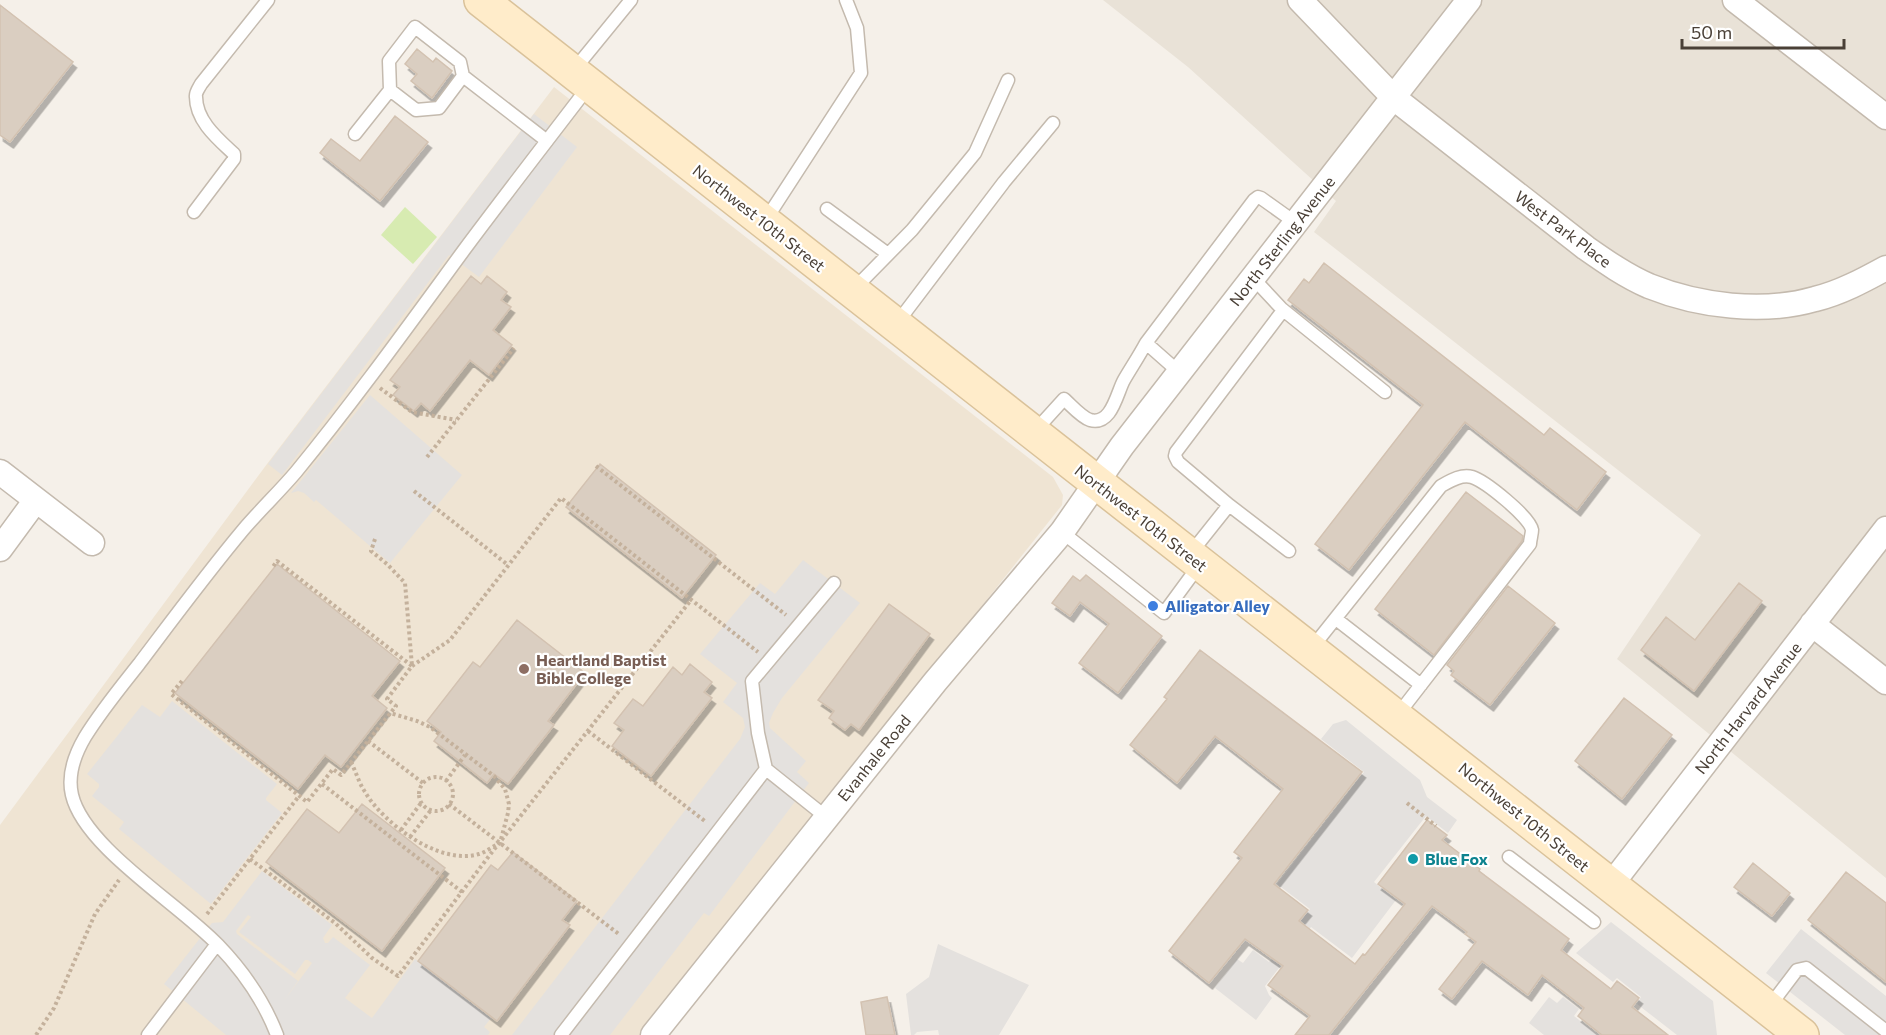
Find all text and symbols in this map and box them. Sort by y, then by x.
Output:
scale bar [1682,12,1844,50]
text: 50 m [1691,21,1732,43]
street label: Northwest 10th Street [689,160,830,275]
street label: North Sterling Avenue [1225,172,1338,309]
street label: West Park Place [1511,186,1615,271]
street label: Northwest 10th Street [1071,460,1212,575]
place label: Alligator Alley [1165,596,1270,615]
marker: Alligator Alley [1146,599,1160,613]
street label: North Harvard Avenue [1690,638,1805,777]
place label: Heartland Baptist Bible College [536,650,667,687]
marker: Heartland Baptist Bible College [517,662,531,676]
street label: Evanhale Road [833,711,914,805]
street label: Northwest 10th Street [1455,758,1594,875]
place label: Blue Fox [1425,849,1488,868]
marker: Blue Fox [1406,852,1420,866]

